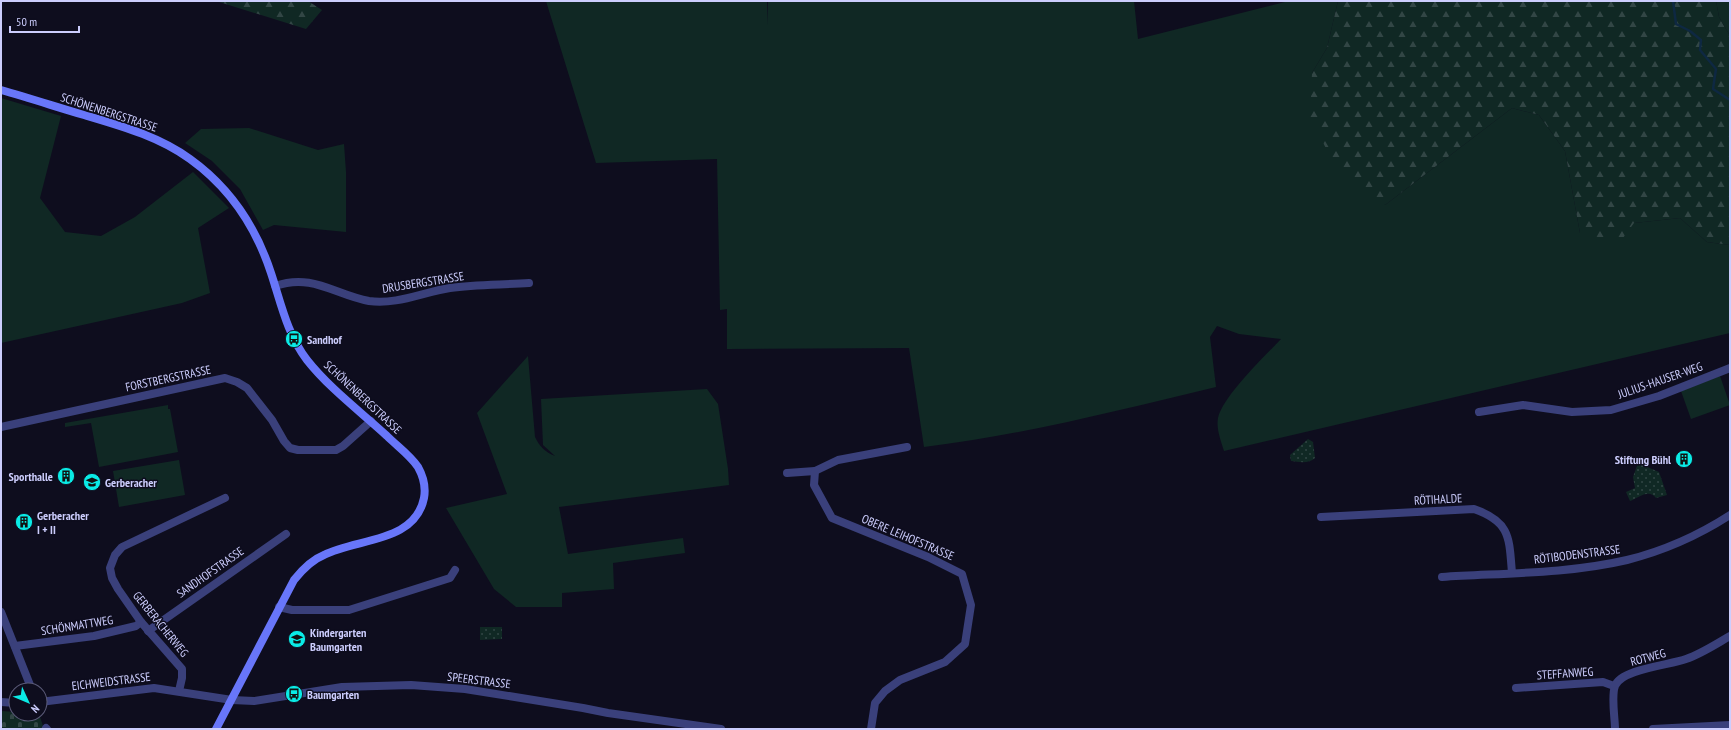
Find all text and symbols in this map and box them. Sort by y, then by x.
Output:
scale bar [10,8,79,34]
text: 50 m [16,14,37,29]
street label: SCHÖNENBERGSTRASSE [59,89,159,135]
street label: DRUSBERGSTRASSE [381,268,465,296]
bus stop icon: Sandhof [284,329,304,349]
place label: Sandhof [307,332,343,347]
street label: SCHÖNENBERGSTRASSE [321,357,405,437]
street label: JULIUS-HAUSER-WEG [1615,358,1704,402]
street label: FORSTBERGSTRASSE [124,362,212,394]
building icon: Stiftung Bühl [1674,449,1694,469]
place label: Stiftung Bühl [1615,452,1671,467]
building icon: Sporthalle [56,466,76,486]
place label: Sporthalle [8,469,53,484]
school or university icon: Gerberacher [82,472,102,492]
place label: Gerberacher [105,475,157,490]
street label: RÖTIHALDE [1414,490,1462,508]
place label: Gerberacher I + II [37,508,89,537]
street label: OBERE LEIHOFSTRASSE [860,511,956,563]
building icon: Gerberacher I + II [14,512,34,532]
street label: RÖTIBODENSTRASSE [1533,541,1621,567]
street label: SANDHOFSTRASSE [173,543,247,601]
street label: GERBERACHERWEG [130,588,192,660]
street label: SCHÖNMATTWEG [40,612,114,638]
place label: Kindergarten Baumgarten [310,625,366,654]
school or university icon: Kindergarten Baumgarten [287,629,307,649]
street label: ROTWEG [1629,645,1667,669]
street label: STEFFANWEG [1536,664,1594,682]
street label: EICHWEIDSTRASSE [71,669,151,693]
street label: SPEERSTRASSE [446,669,512,691]
north arrow [8,682,48,722]
bus stop icon: Baumgarten [284,684,304,704]
place label: Baumgarten [307,687,359,702]
text: N [28,702,42,716]

